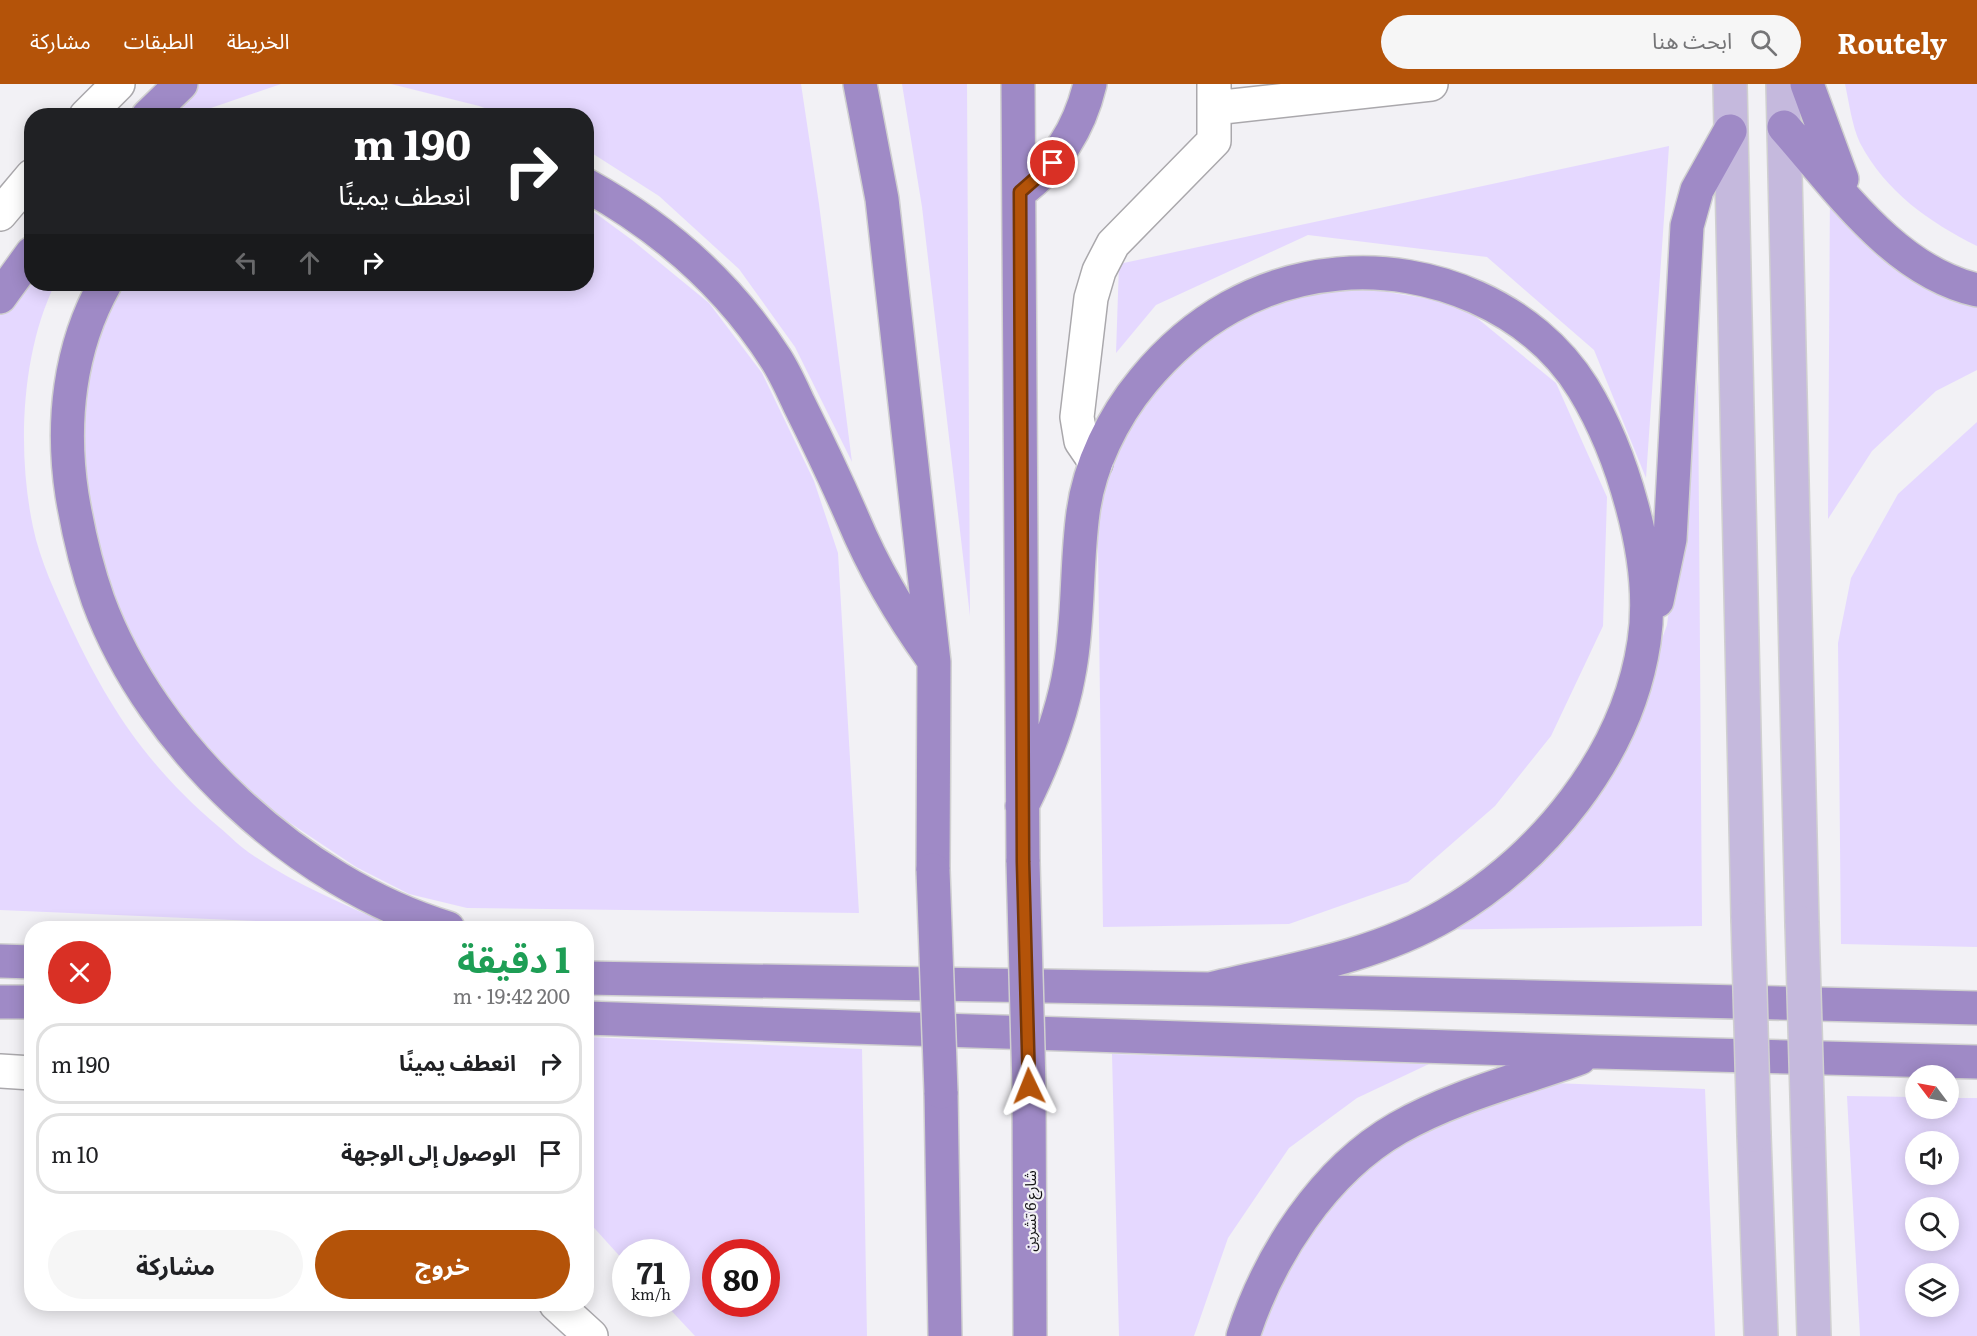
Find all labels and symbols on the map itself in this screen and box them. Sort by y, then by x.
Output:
pin [1027,137,1078,188]
position arrow [997,1054,1061,1118]
north arrow [1905,1065,1959,1119]
street label: شارع 6 تشرين [1018,1170,1043,1252]
speed limit sign: 80 [702,1239,780,1317]

